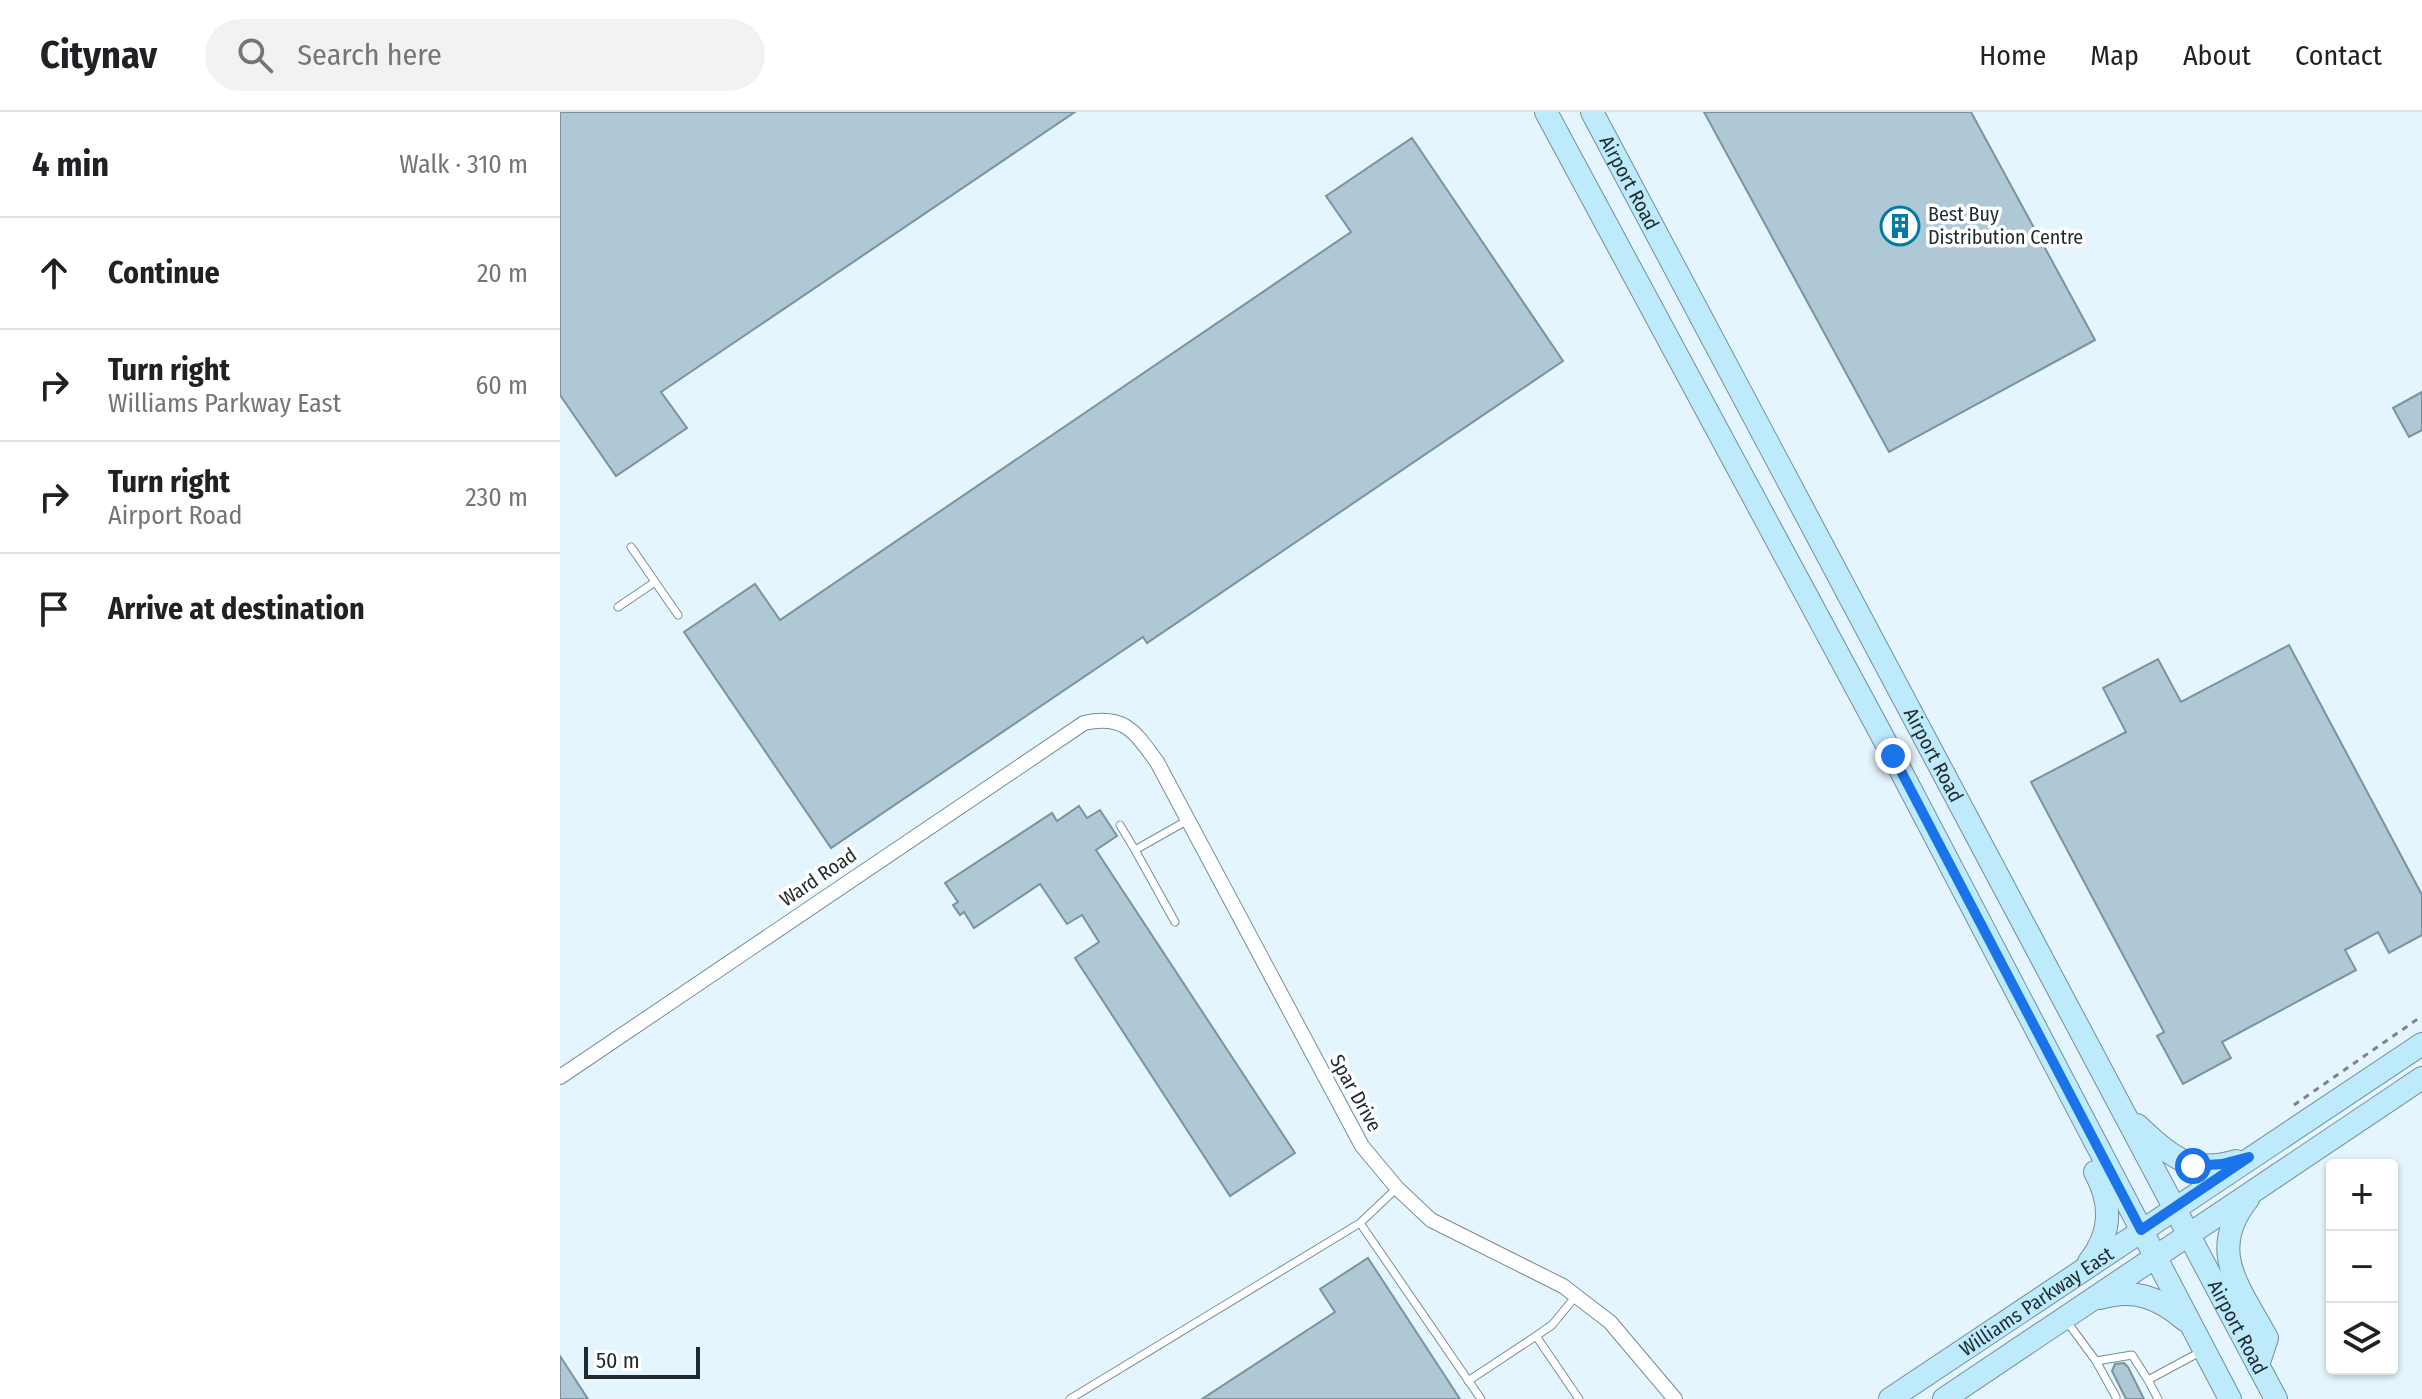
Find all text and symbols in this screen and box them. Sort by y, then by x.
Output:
search box [205,19,765,91]
text: Citynav [40,32,157,78]
icon: search [233,33,277,77]
text: Search here [297,37,442,73]
text: Home [1979,39,2046,72]
text: Map [2090,39,2139,72]
text: About [2183,39,2251,72]
text: Contact [2295,39,2382,72]
street label: Airport Road [1595,131,1664,234]
text: 4 min [32,144,109,185]
text: Walk · 310 m [399,149,528,180]
place label: Best Buy Distribution Centre [1928,202,2083,249]
building icon: Best Buy Distribution Centre [1879,205,1921,247]
icon: ahead [32,251,76,295]
text: Continue [108,255,220,291]
text: 20 m [477,258,528,289]
text: Turn right [108,352,230,388]
icon: right [32,363,76,407]
text: 60 m [475,370,528,401]
text: Williams Parkway East [108,388,341,419]
text: Turn right [108,464,230,500]
icon: right [32,475,76,519]
text: 230 m [465,482,528,513]
text: Airport Road [108,500,242,531]
icon: arrive [32,587,76,631]
text: Arrive at destination [108,591,365,627]
street label: Airport Road [1899,704,1969,806]
route end [1875,738,1911,774]
street label: Ward Road [775,843,861,911]
street label: Spar Drive [1325,1050,1387,1136]
route start [2175,1148,2211,1184]
map controls [2326,1159,2398,1375]
button: + [2326,1159,2398,1231]
button: − [2326,1231,2398,1303]
street label: Williams Parkway East [1955,1241,2118,1361]
street label: Airport Road [2203,1276,2273,1378]
button: layers [2326,1303,2398,1375]
scale bar [584,1343,700,1379]
text: 50 m [596,1347,640,1374]

